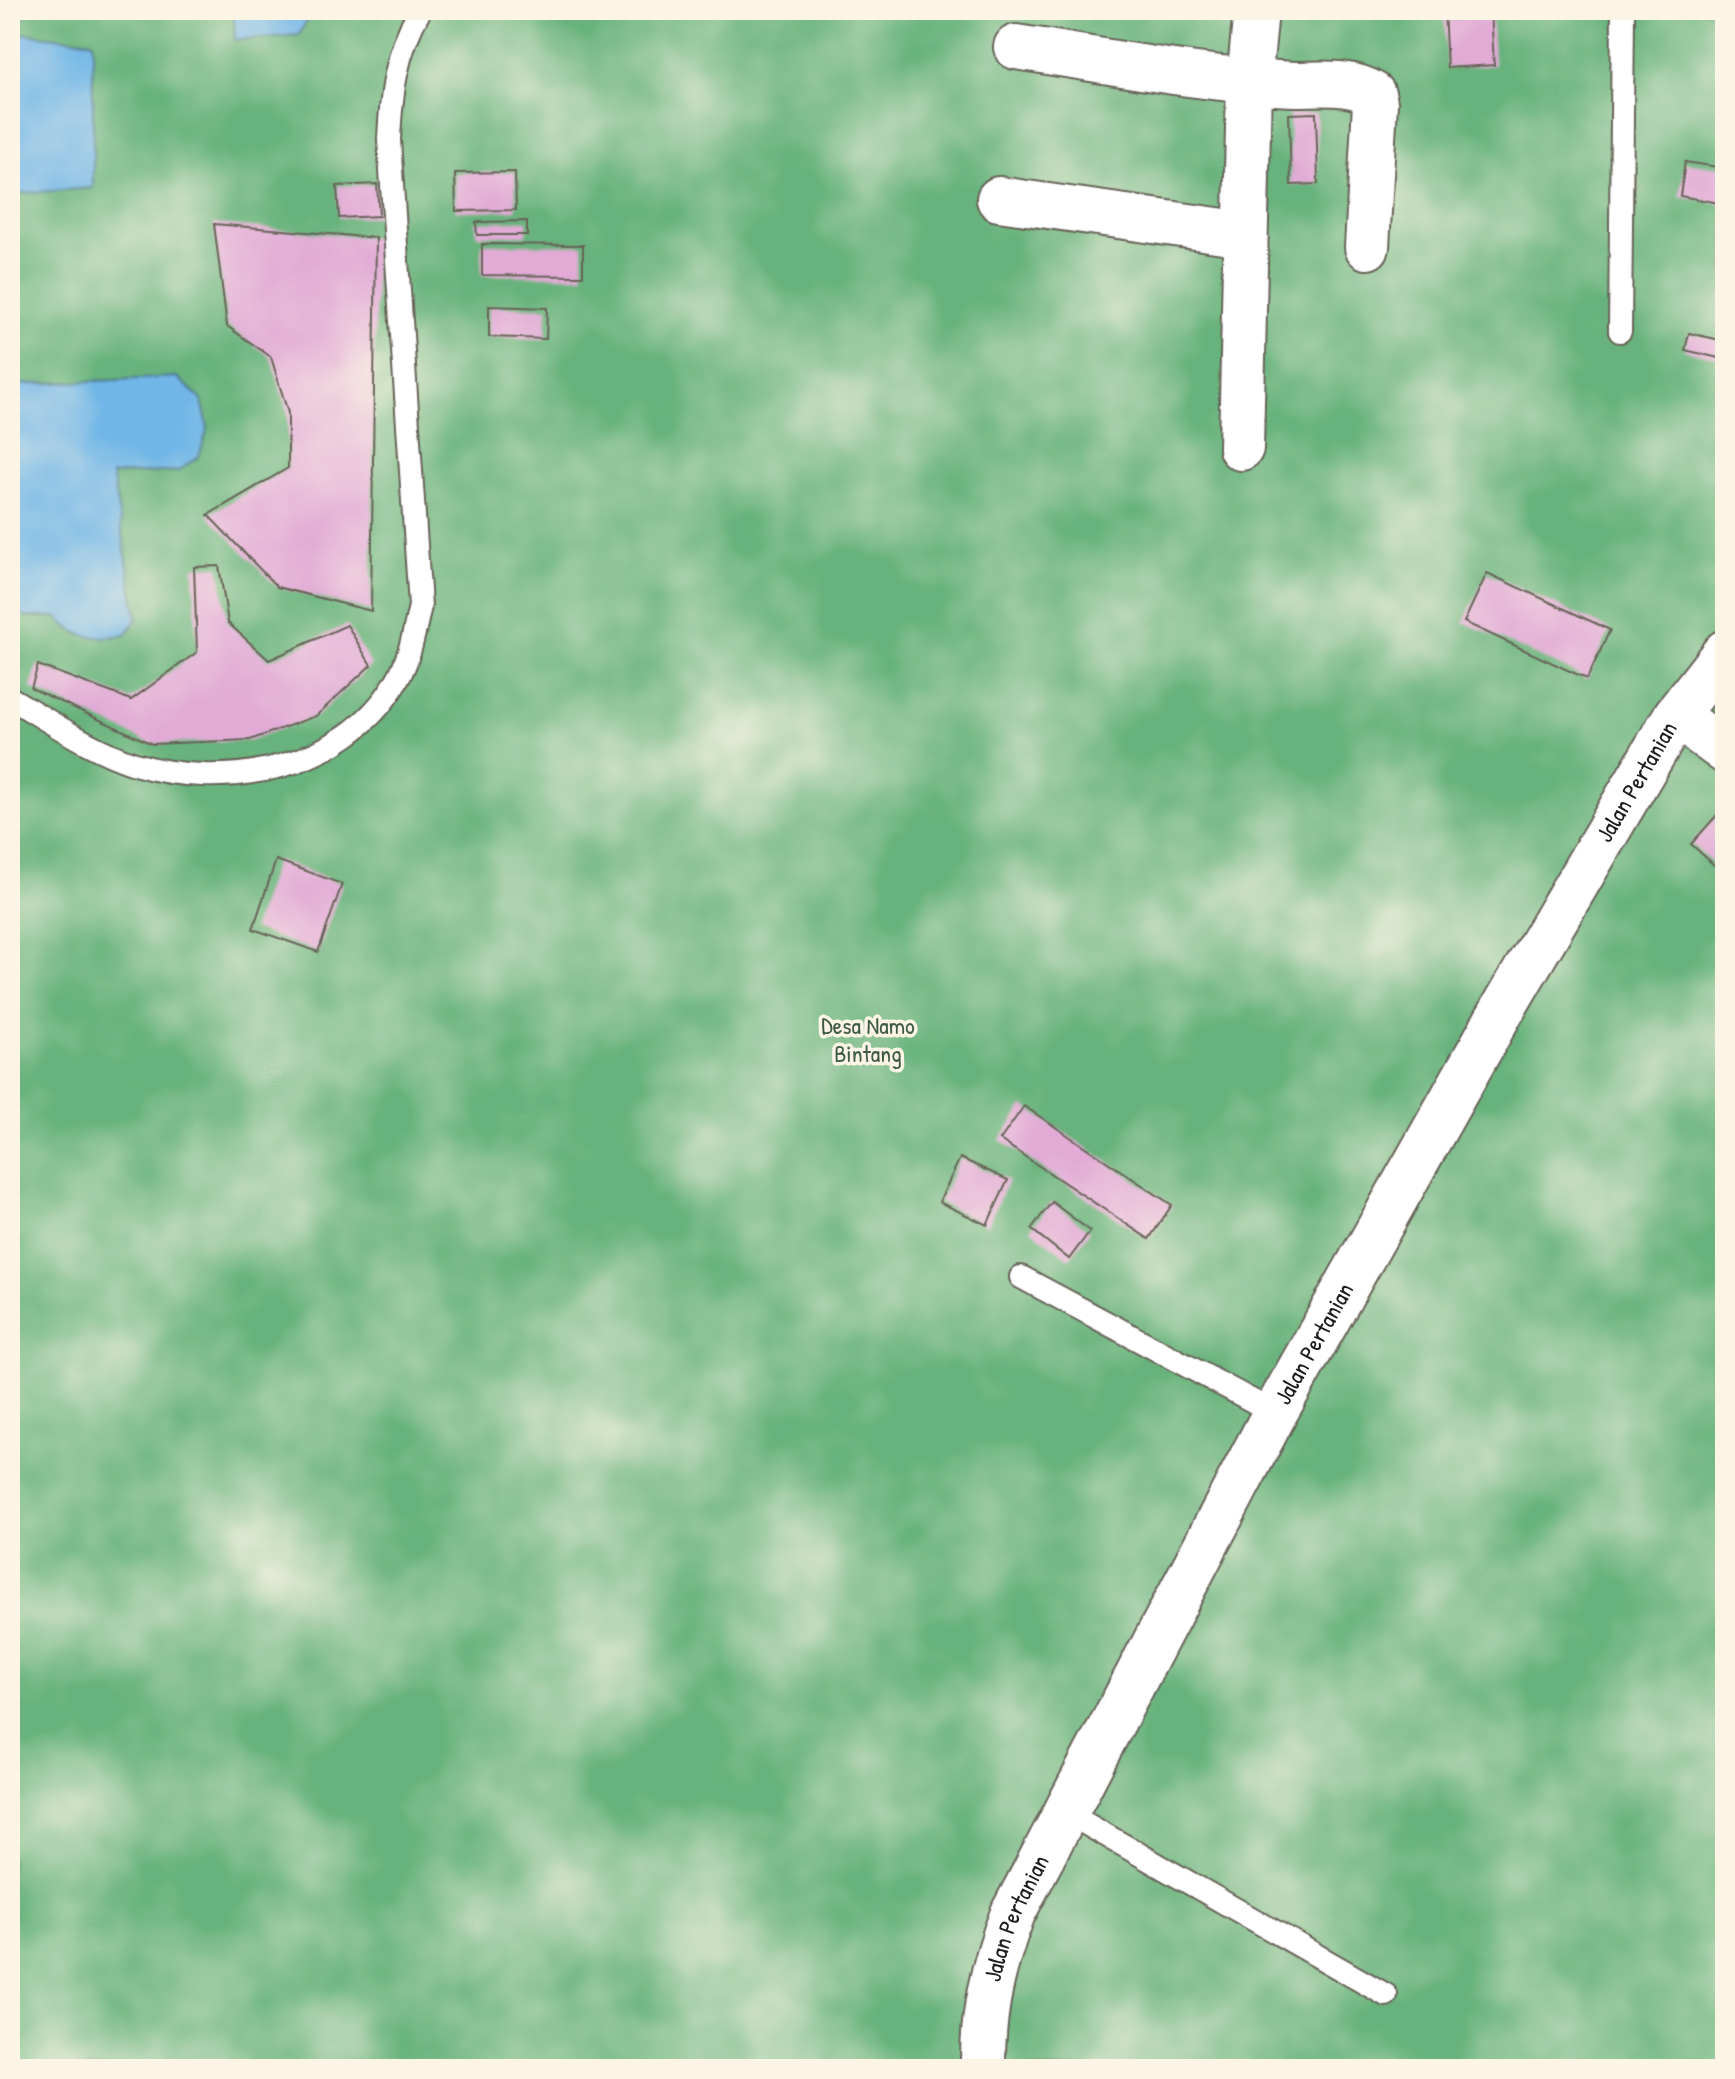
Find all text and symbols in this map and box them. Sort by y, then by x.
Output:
street label: Jalan Pertanian [1588,715,1684,848]
park label: Desa Namo Bintang [821,1009,915,1069]
street label: Jalan Pertanian [1266,1276,1360,1410]
street label: Jalan Pertanian [975,1849,1056,1985]

